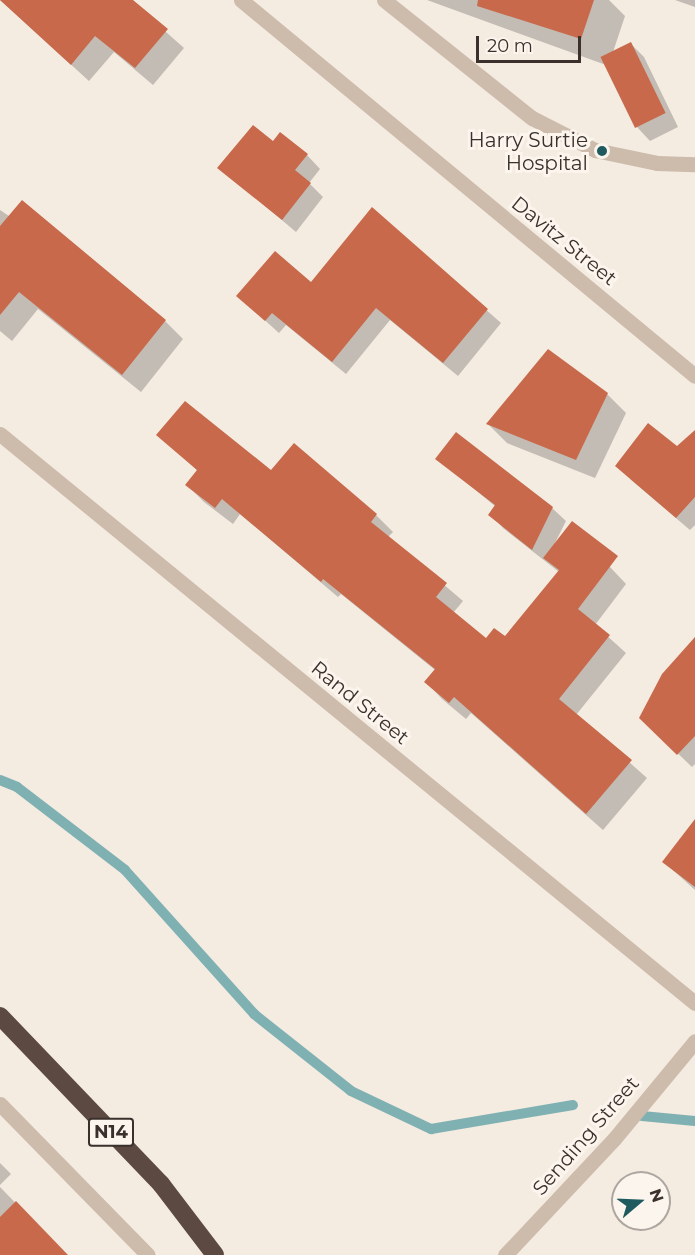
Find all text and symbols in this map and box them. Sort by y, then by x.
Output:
scale bar [479,24,584,62]
text: 20 m [487,35,533,57]
place label: Harry Surtie Hospital [468,128,588,175]
marker: Harry Surtie Hospital [593,142,611,160]
street label: Davitz Street [507,191,621,291]
street label: Rand Street [306,656,414,750]
street label: Sending Street [528,1072,644,1200]
road number: N14 [87,1117,135,1147]
north arrow [611,1171,671,1231]
text: N [646,1186,668,1205]

